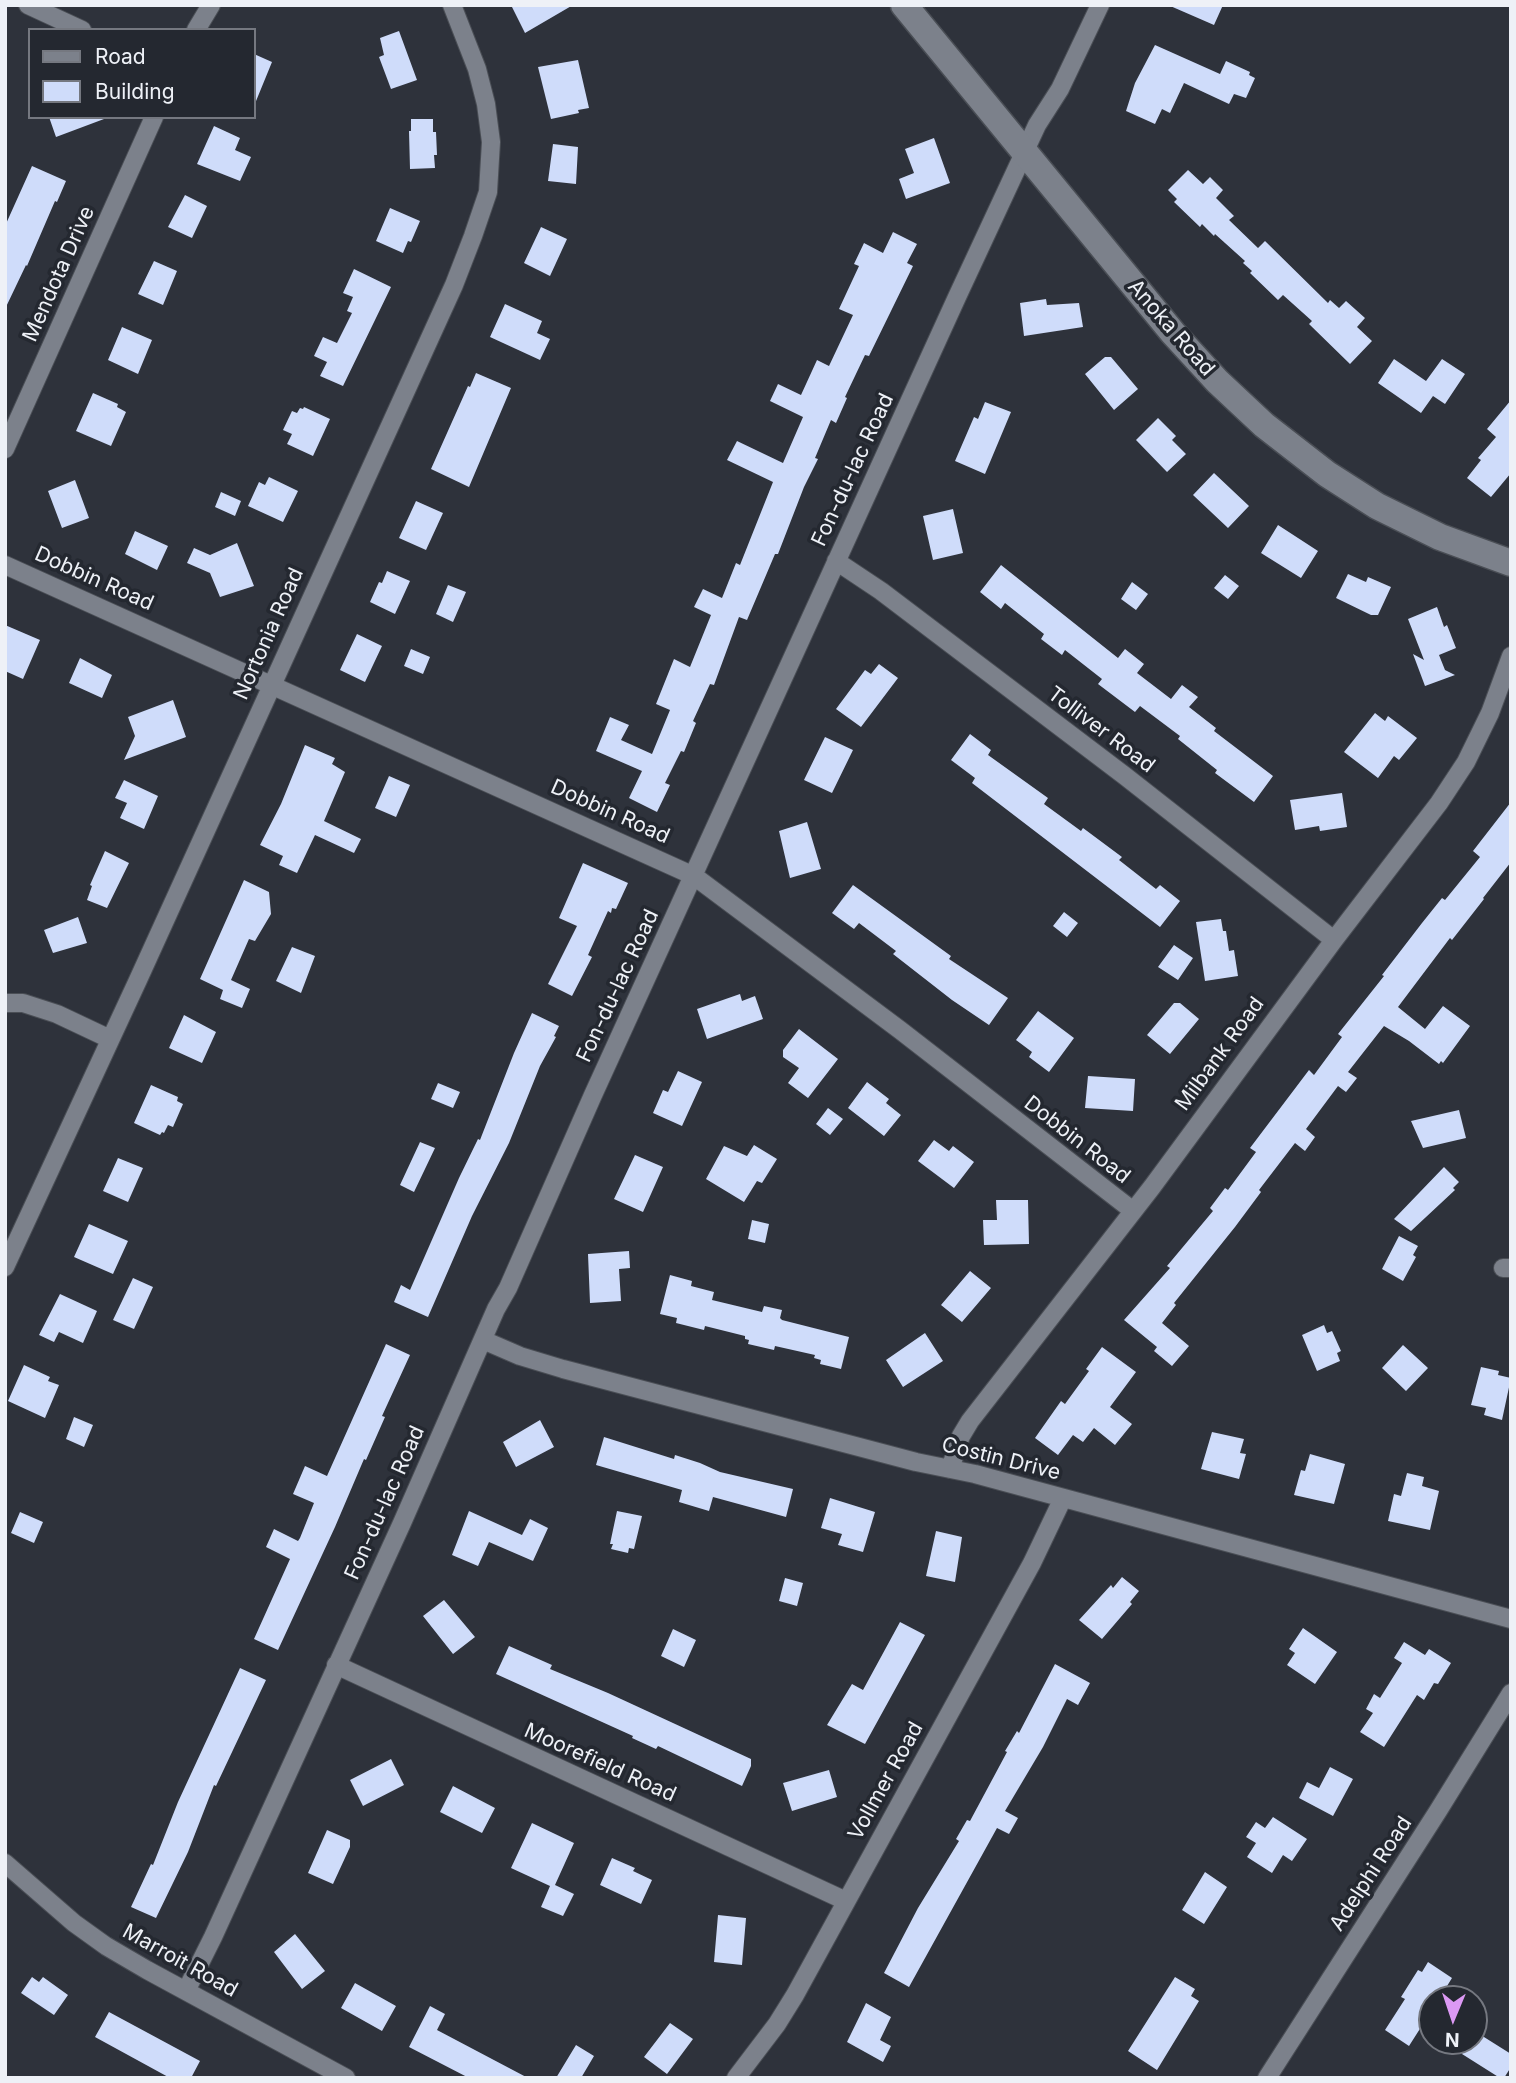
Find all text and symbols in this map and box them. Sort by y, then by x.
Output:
legend [28,28,256,119]
text: Road [95,44,146,69]
text: Building [95,79,175,104]
street label: Mendota Drive [18,202,100,346]
street label: Anoka Road [1122,275,1220,381]
street label: Fon-du-lac Road [807,390,899,550]
street label: Dobbin Road [31,542,157,616]
street label: Nortonia Road [229,564,309,704]
street label: Tolliver Road [1042,681,1160,779]
street label: Dobbin Road [547,775,673,849]
street label: Fon-du-lac Road [572,906,664,1066]
street label: Milbank Road [1170,992,1270,1116]
street label: Dobbin Road [1019,1091,1135,1189]
street label: Fon-du-lac Road [340,1422,430,1584]
street label: Costin Drive [939,1432,1063,1486]
street label: Vollmer Road [843,1717,929,1845]
street label: Moorefield Road [520,1718,680,1808]
street label: Adelphi Road [1325,1812,1417,1936]
street label: Marroit Road [118,1919,242,2003]
north arrow [1418,1985,1488,2055]
text: N [1445,2028,1460,2051]

